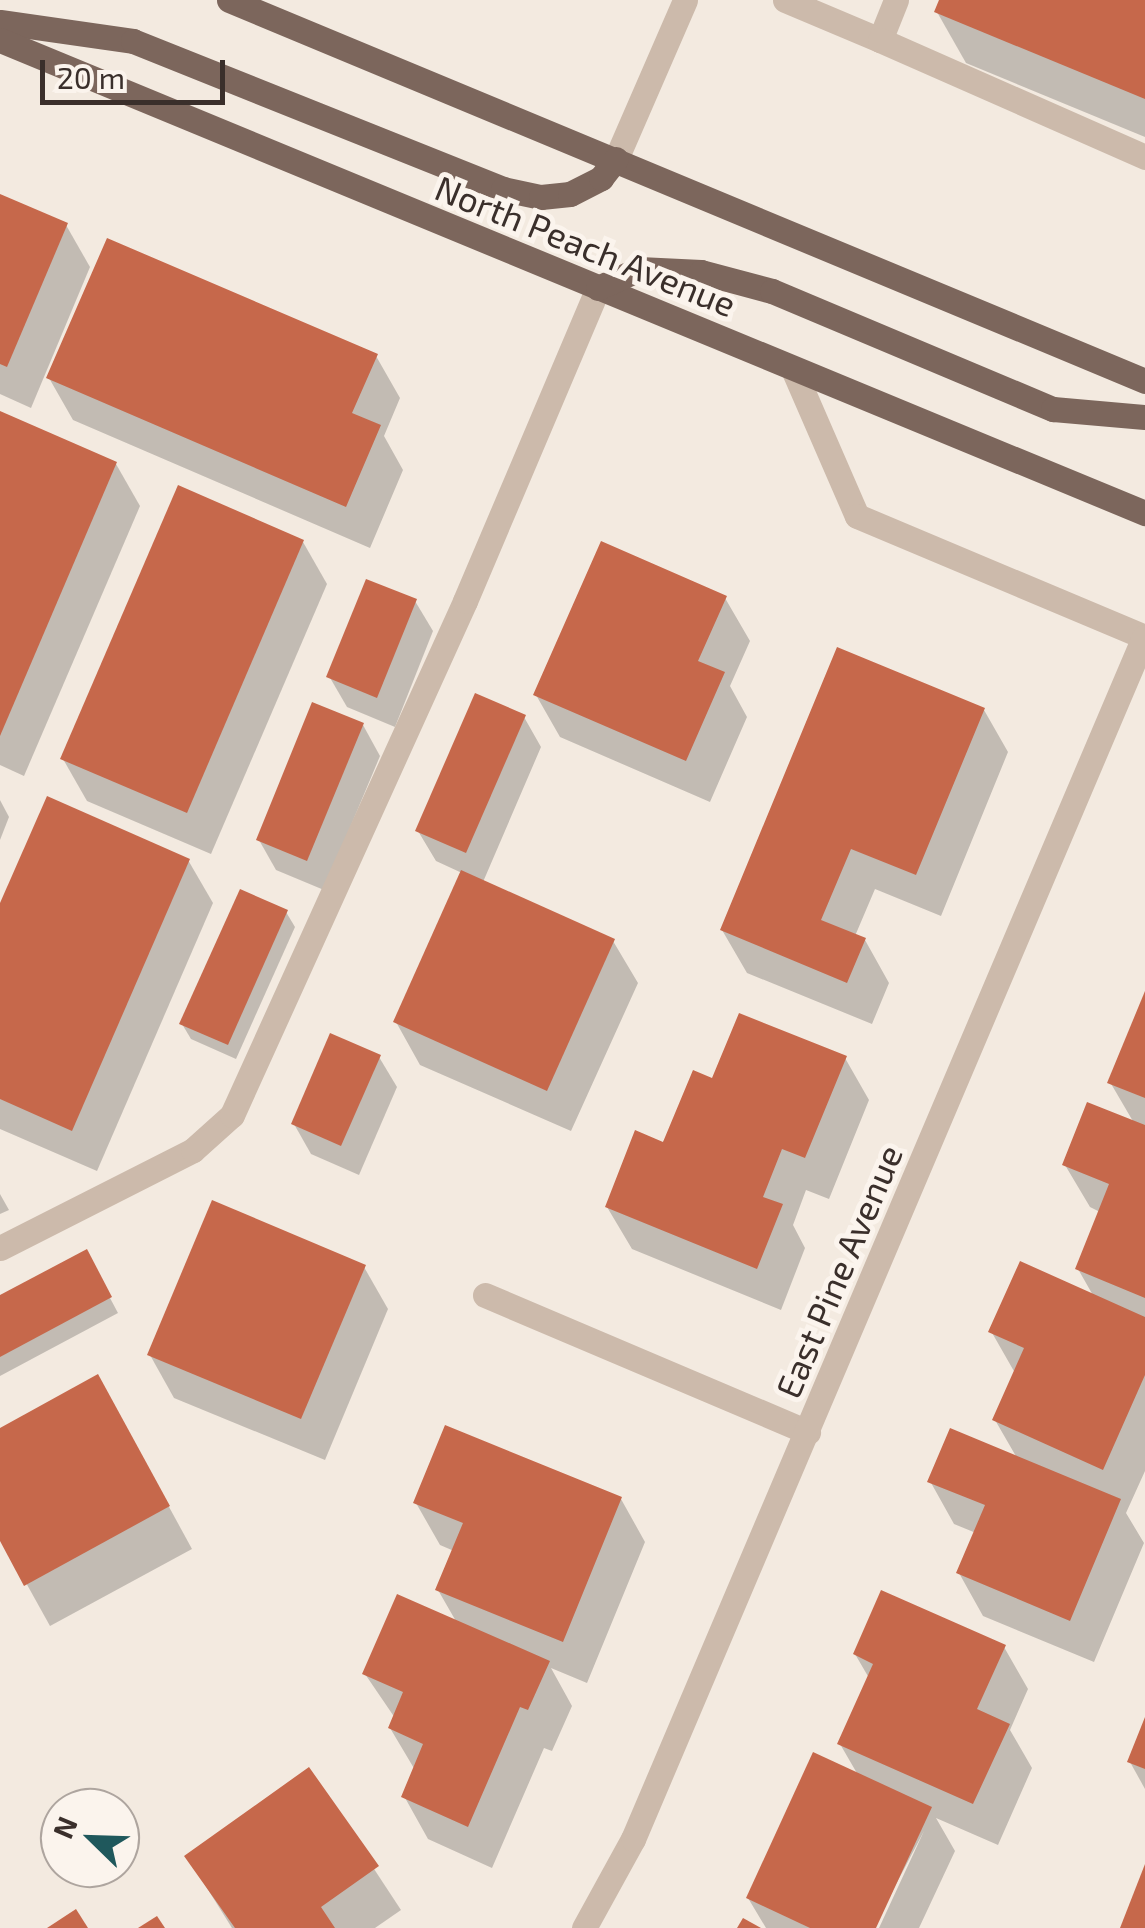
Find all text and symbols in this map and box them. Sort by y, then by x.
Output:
scale bar [45,40,230,102]
text: 20 m [57,59,125,95]
street label: North Peach Avenue [429,165,743,325]
street label: East Pine Avenue [766,1138,910,1404]
north arrow [40,1788,140,1888]
text: N [45,1811,84,1843]

